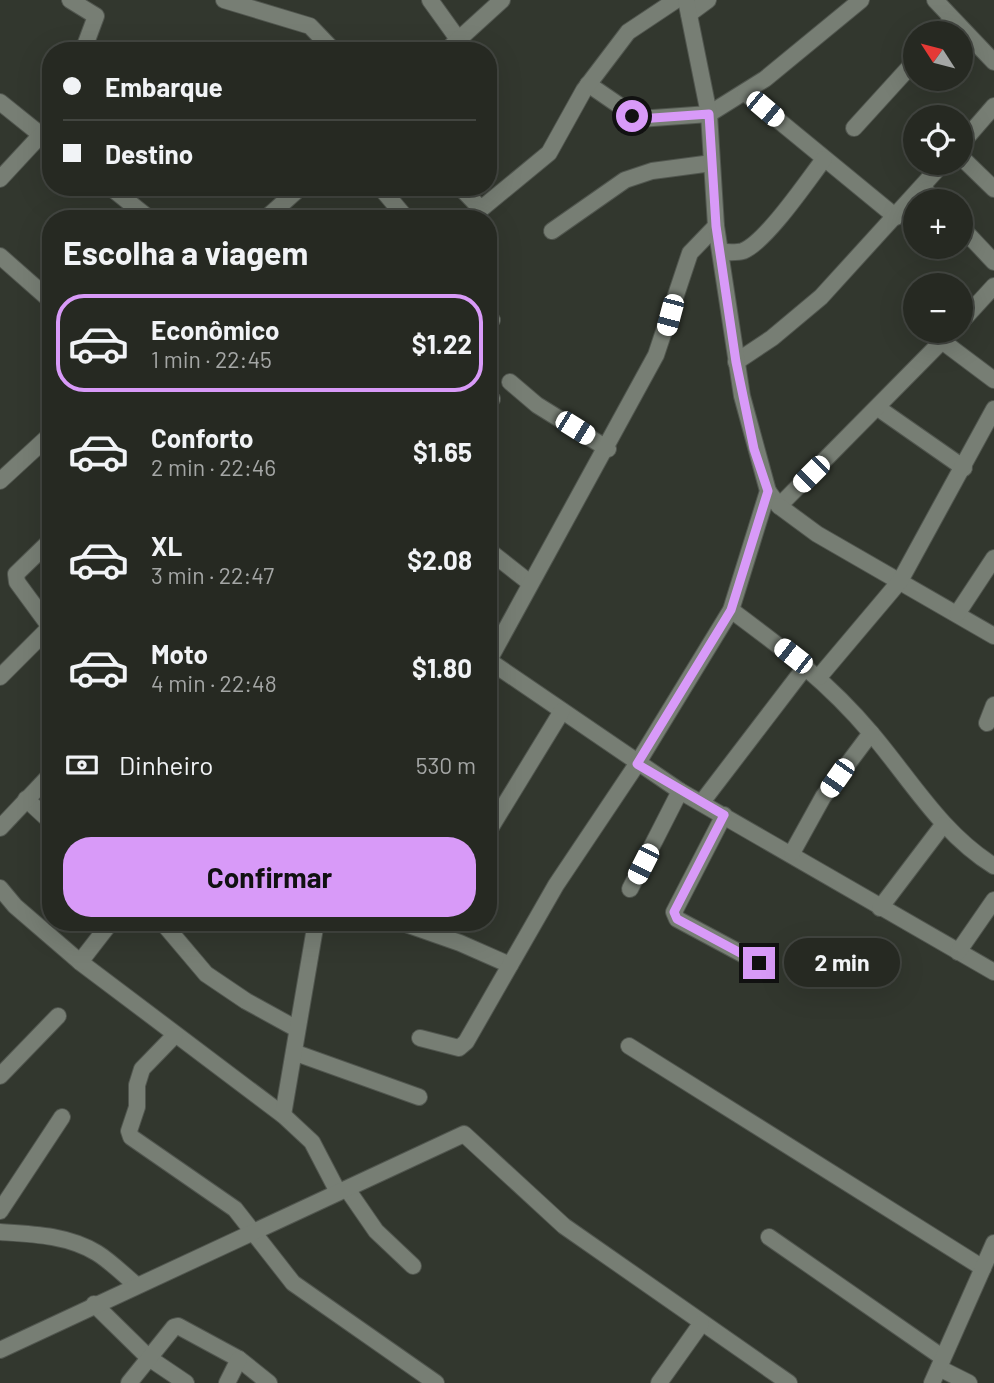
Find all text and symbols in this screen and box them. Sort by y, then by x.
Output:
north arrow [903,21,973,91]
map controls [903,21,973,343]
text: Embarque [105,71,223,102]
car [743,87,788,131]
route start [616,100,648,132]
button: locate [903,105,973,175]
text: Destino [105,138,193,169]
button: + [903,189,973,259]
text: Escolha a viagem [63,233,308,271]
button: − [903,273,973,343]
car [655,292,686,338]
icon: car [67,312,130,375]
text: Econômico [151,314,280,345]
text: $1.22 [412,328,472,359]
text: 1 min · 22:45 [151,345,272,373]
car [552,408,599,448]
icon: car [67,420,130,483]
text: Conforto [151,422,254,453]
text: $1.65 [413,436,472,467]
car [789,452,834,496]
text: 2 min · 22:46 [151,453,276,481]
icon: car [67,528,130,591]
text: XL [151,530,182,561]
text: $2.08 [407,544,472,575]
text: 3 min · 22:47 [151,561,274,589]
car [770,635,817,677]
icon: car [67,636,130,699]
text: Moto [151,638,208,669]
text: $1.80 [412,652,472,683]
text: 4 min · 22:48 [151,669,277,697]
icon: cash [63,746,101,784]
text: Dinheiro [119,749,214,780]
text: 530 m [416,751,476,779]
car [817,755,858,801]
button: Confirmar [63,837,476,917]
car [625,841,662,887]
callout: 2 min [784,939,899,988]
route end [743,947,775,979]
text: 2 min [814,948,870,976]

